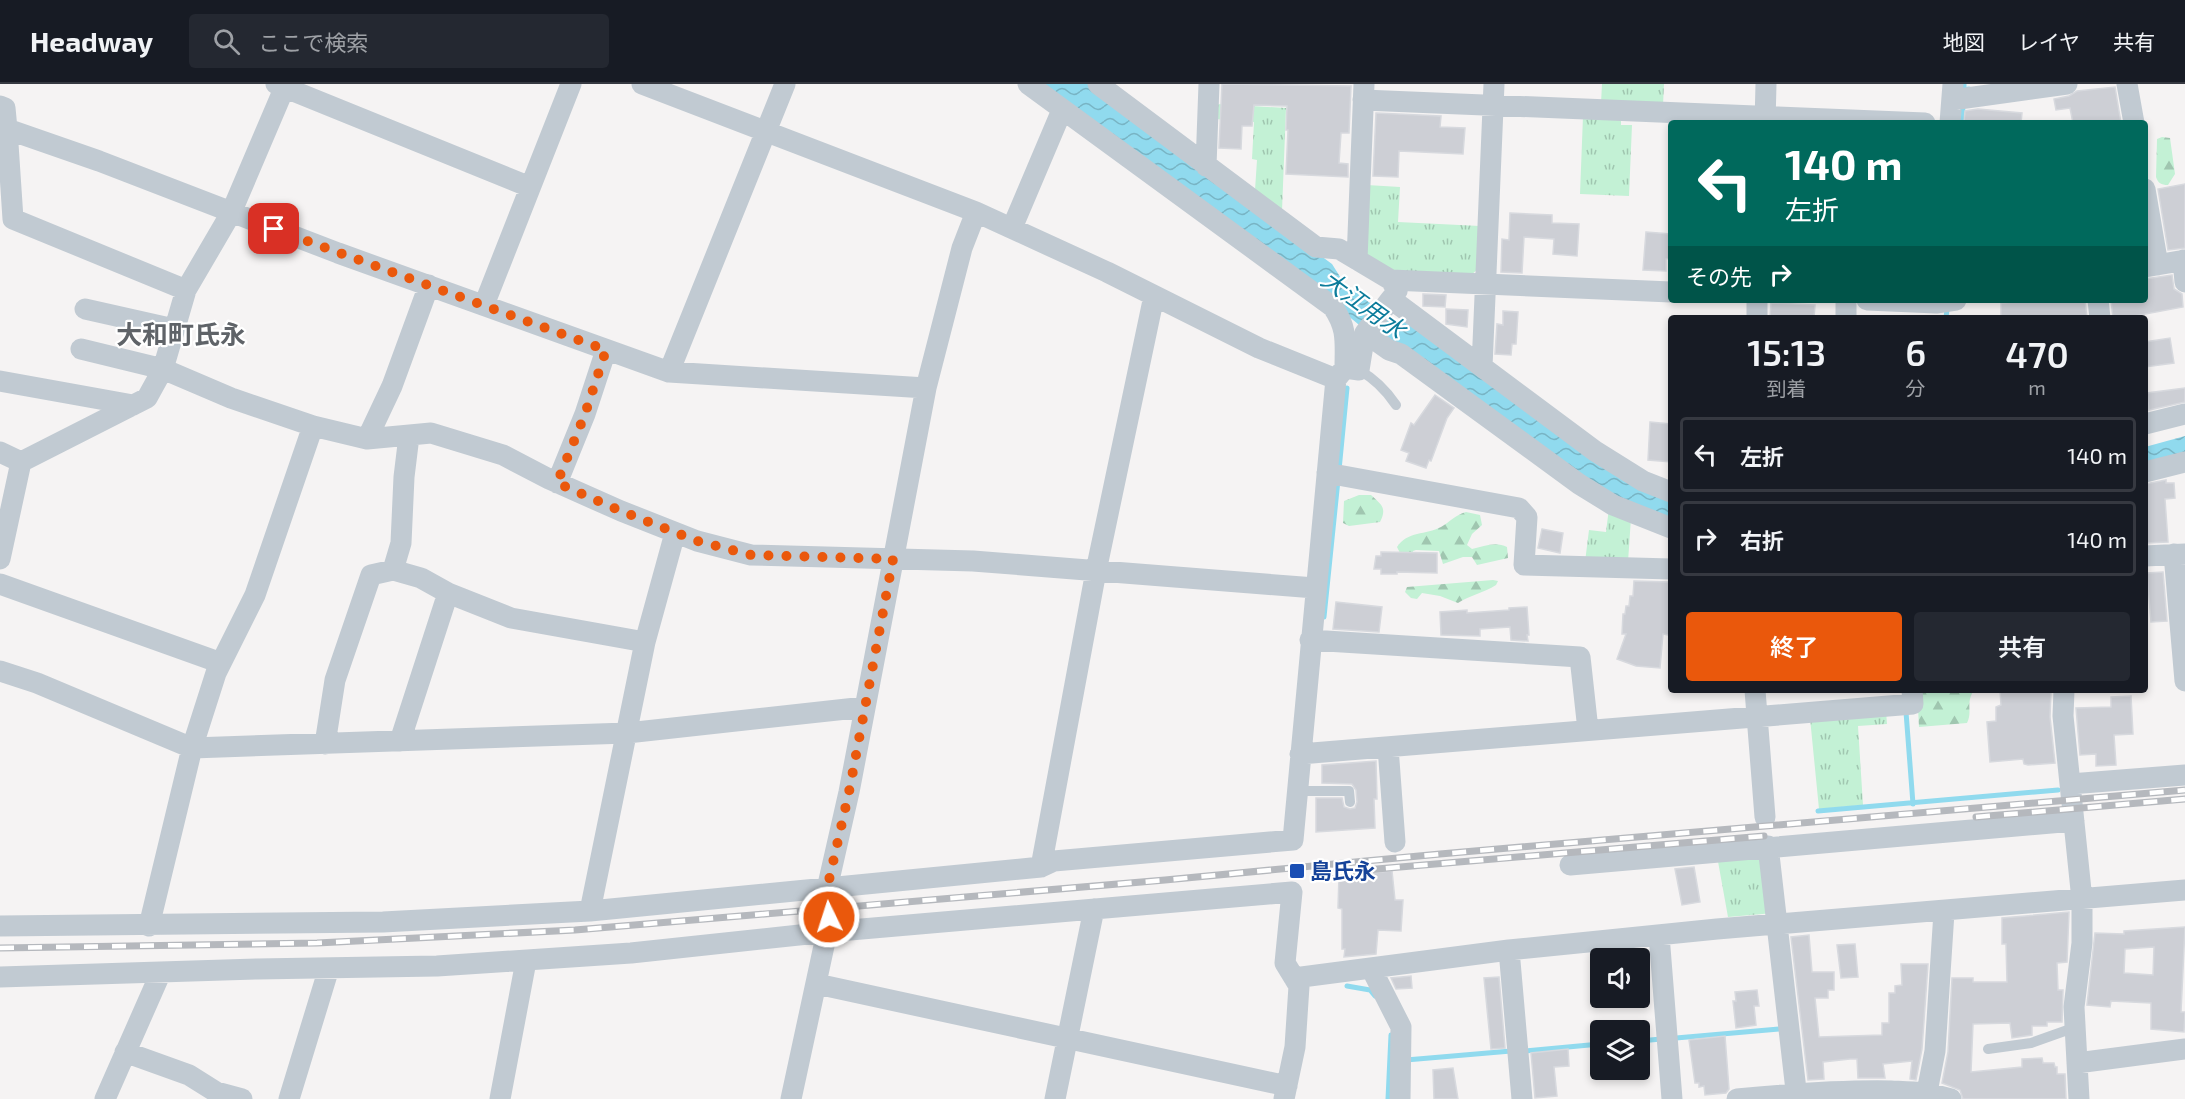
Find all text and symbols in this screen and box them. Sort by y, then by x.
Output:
search box [189,14,609,68]
text: Headway [30,24,153,58]
icon: search [210,25,243,58]
text: ここで検索 [258,29,368,55]
text: 地図 [1943,29,1985,54]
text: レイヤ [2018,29,2080,54]
text: 共有 [2113,29,2155,54]
text: 140 m [1785,138,1902,188]
icon: left [1686,144,1764,222]
text: 左折 [1785,193,1839,225]
pin [248,203,299,254]
icon: arrive [257,212,290,245]
icon: right [1764,258,1797,291]
text: その先 [1686,263,1752,289]
water label: 大江用水 [1317,264,1414,345]
district label: 大和町氏永 [116,318,246,349]
text: 15:13 [1747,330,1826,373]
text: 6 [1905,330,1926,373]
text: 470 [2005,332,2069,375]
text: m [2028,375,2046,399]
text: 到着 [1767,376,1807,400]
text: 分 [1906,376,1926,400]
icon: left [1689,438,1722,471]
text: 140 m [2067,442,2127,468]
text: 左折 [1740,443,1784,469]
icon: right [1689,522,1722,555]
text: 140 m [2067,526,2127,552]
text: 右折 [1740,527,1784,553]
button: 終了 [1686,612,1902,681]
button: 共有 [1914,612,2130,681]
place label: 島氏永 [1310,857,1376,883]
marker: 島氏永 [1288,862,1306,880]
position arrow [797,885,861,949]
map controls [1590,948,1650,1080]
button: sound [1590,948,1650,1008]
button: layers [1590,1020,1650,1080]

